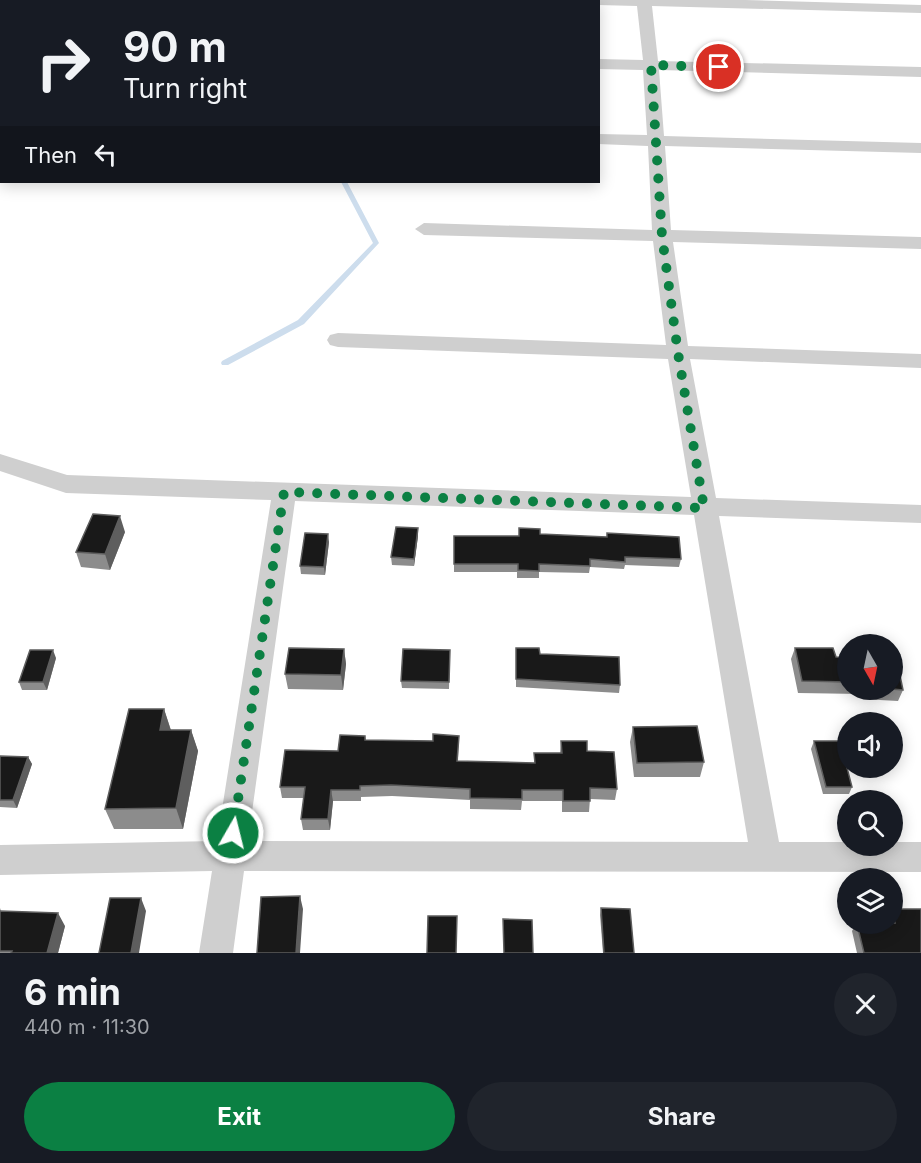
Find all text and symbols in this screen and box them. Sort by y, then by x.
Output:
text: 90 m [123,21,227,72]
icon: right [24,24,102,102]
pin [693,41,744,92]
icon: arrive [702,50,735,83]
text: Turn right [123,72,247,105]
icon: left [89,138,122,171]
text: Then [24,142,77,168]
north arrow [837,634,903,700]
map controls [837,634,903,934]
button: sound [837,712,903,778]
button: search [837,790,903,856]
position arrow [201,801,265,865]
button: layers [837,868,903,934]
text: 6 min [24,970,121,1014]
button: close [834,973,897,1036]
text: 440 m · 11:30 [24,1015,150,1039]
button: Exit [24,1082,455,1151]
button: Share [467,1082,897,1151]

